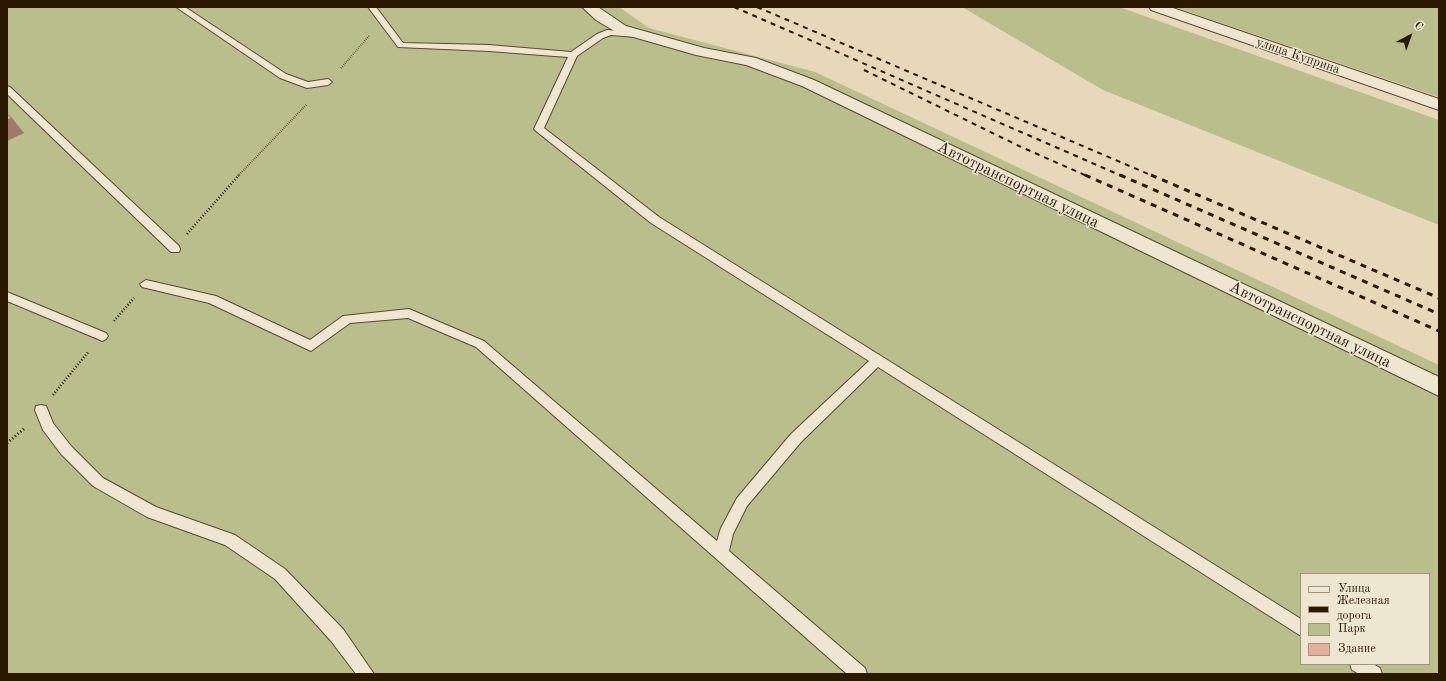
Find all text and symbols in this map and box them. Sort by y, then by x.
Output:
north arrow [1390,16,1430,56]
text: С [1412,20,1425,33]
street label: улица Куприна [1254,34,1342,78]
street label: Автотранспортная улица [934,137,1102,233]
street label: Автотранспортная улица [1226,277,1394,373]
legend [1300,573,1430,665]
text: Улица [1338,583,1371,595]
text: Железная дорога [1337,595,1390,622]
text: Парк [1338,623,1366,635]
text: Здание [1338,643,1376,655]

